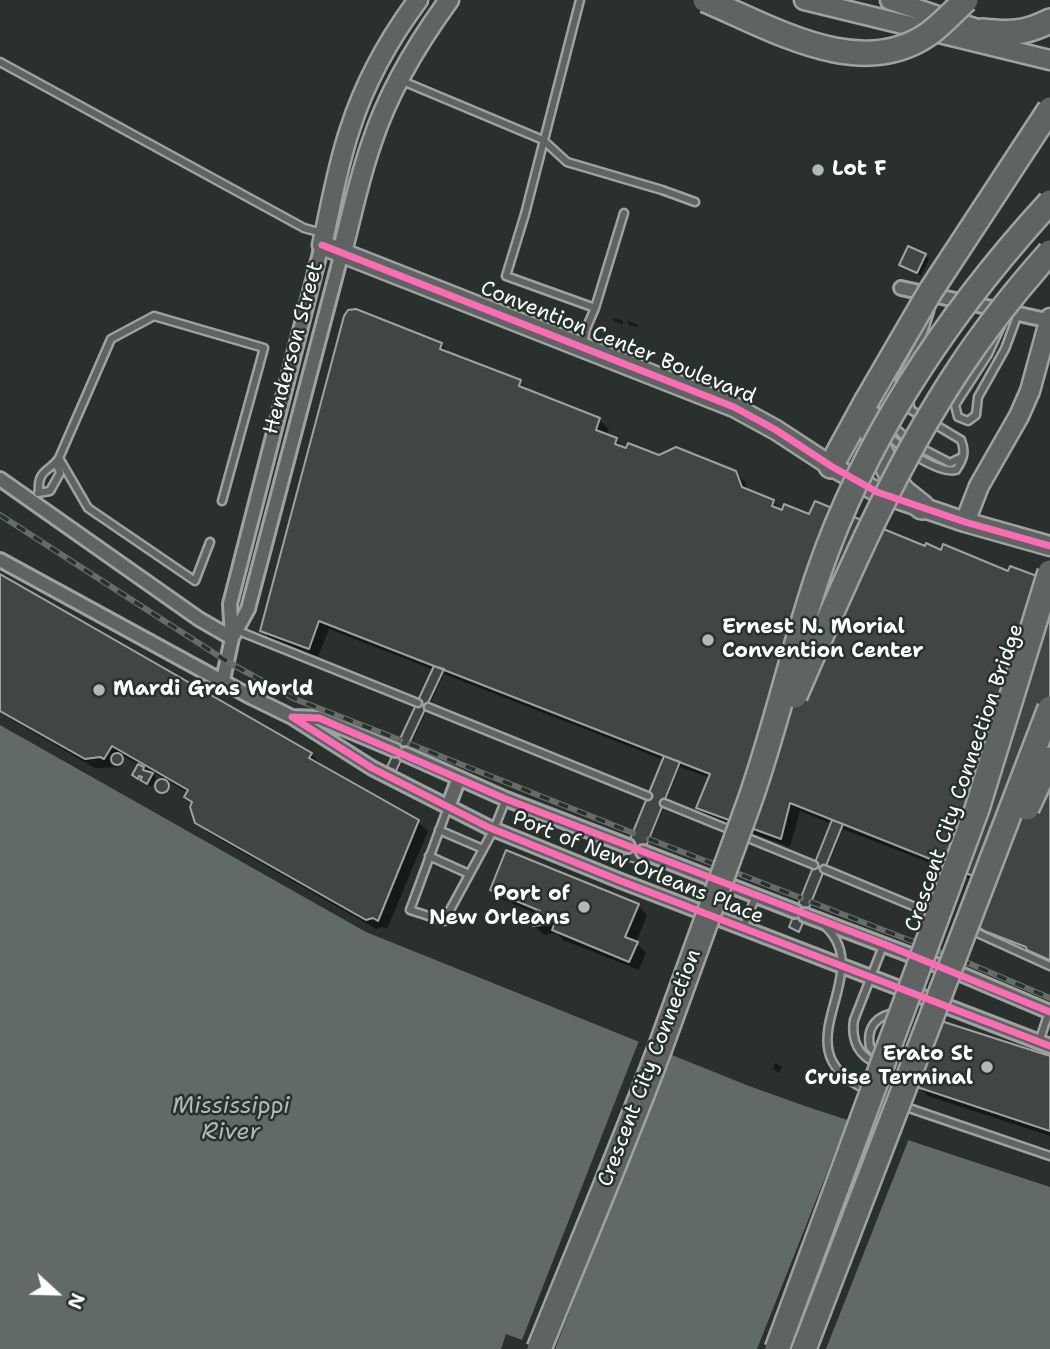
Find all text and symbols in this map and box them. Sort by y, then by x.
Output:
place label: Lot F [832,157,887,183]
marker: Lot F [810,162,826,178]
street label: Henderson Street [259,259,329,437]
street label: Convention Center Boulevard [477,276,759,410]
place label: Ernest N. Morial Convention Center [722,615,924,665]
street label: Crescent City Connection Bridge [900,621,1030,935]
marker: Ernest N. Morial Convention Center [700,632,716,648]
place label: Mardi Gras World [113,677,314,703]
marker: Mardi Gras World [91,682,107,698]
street label: Port of New Orleans Place [509,806,767,930]
place label: Port of New Orleans [429,882,570,932]
marker: Port of New Orleans [576,899,592,915]
street label: Crescent City Connection [593,946,707,1190]
place label: Erato St Cruise Terminal [804,1042,973,1092]
marker: Erato St Cruise Terminal [979,1059,995,1075]
water label: Mississippi River [172,1093,290,1147]
north arrow [21,1258,91,1328]
text: N [62,1289,90,1313]

